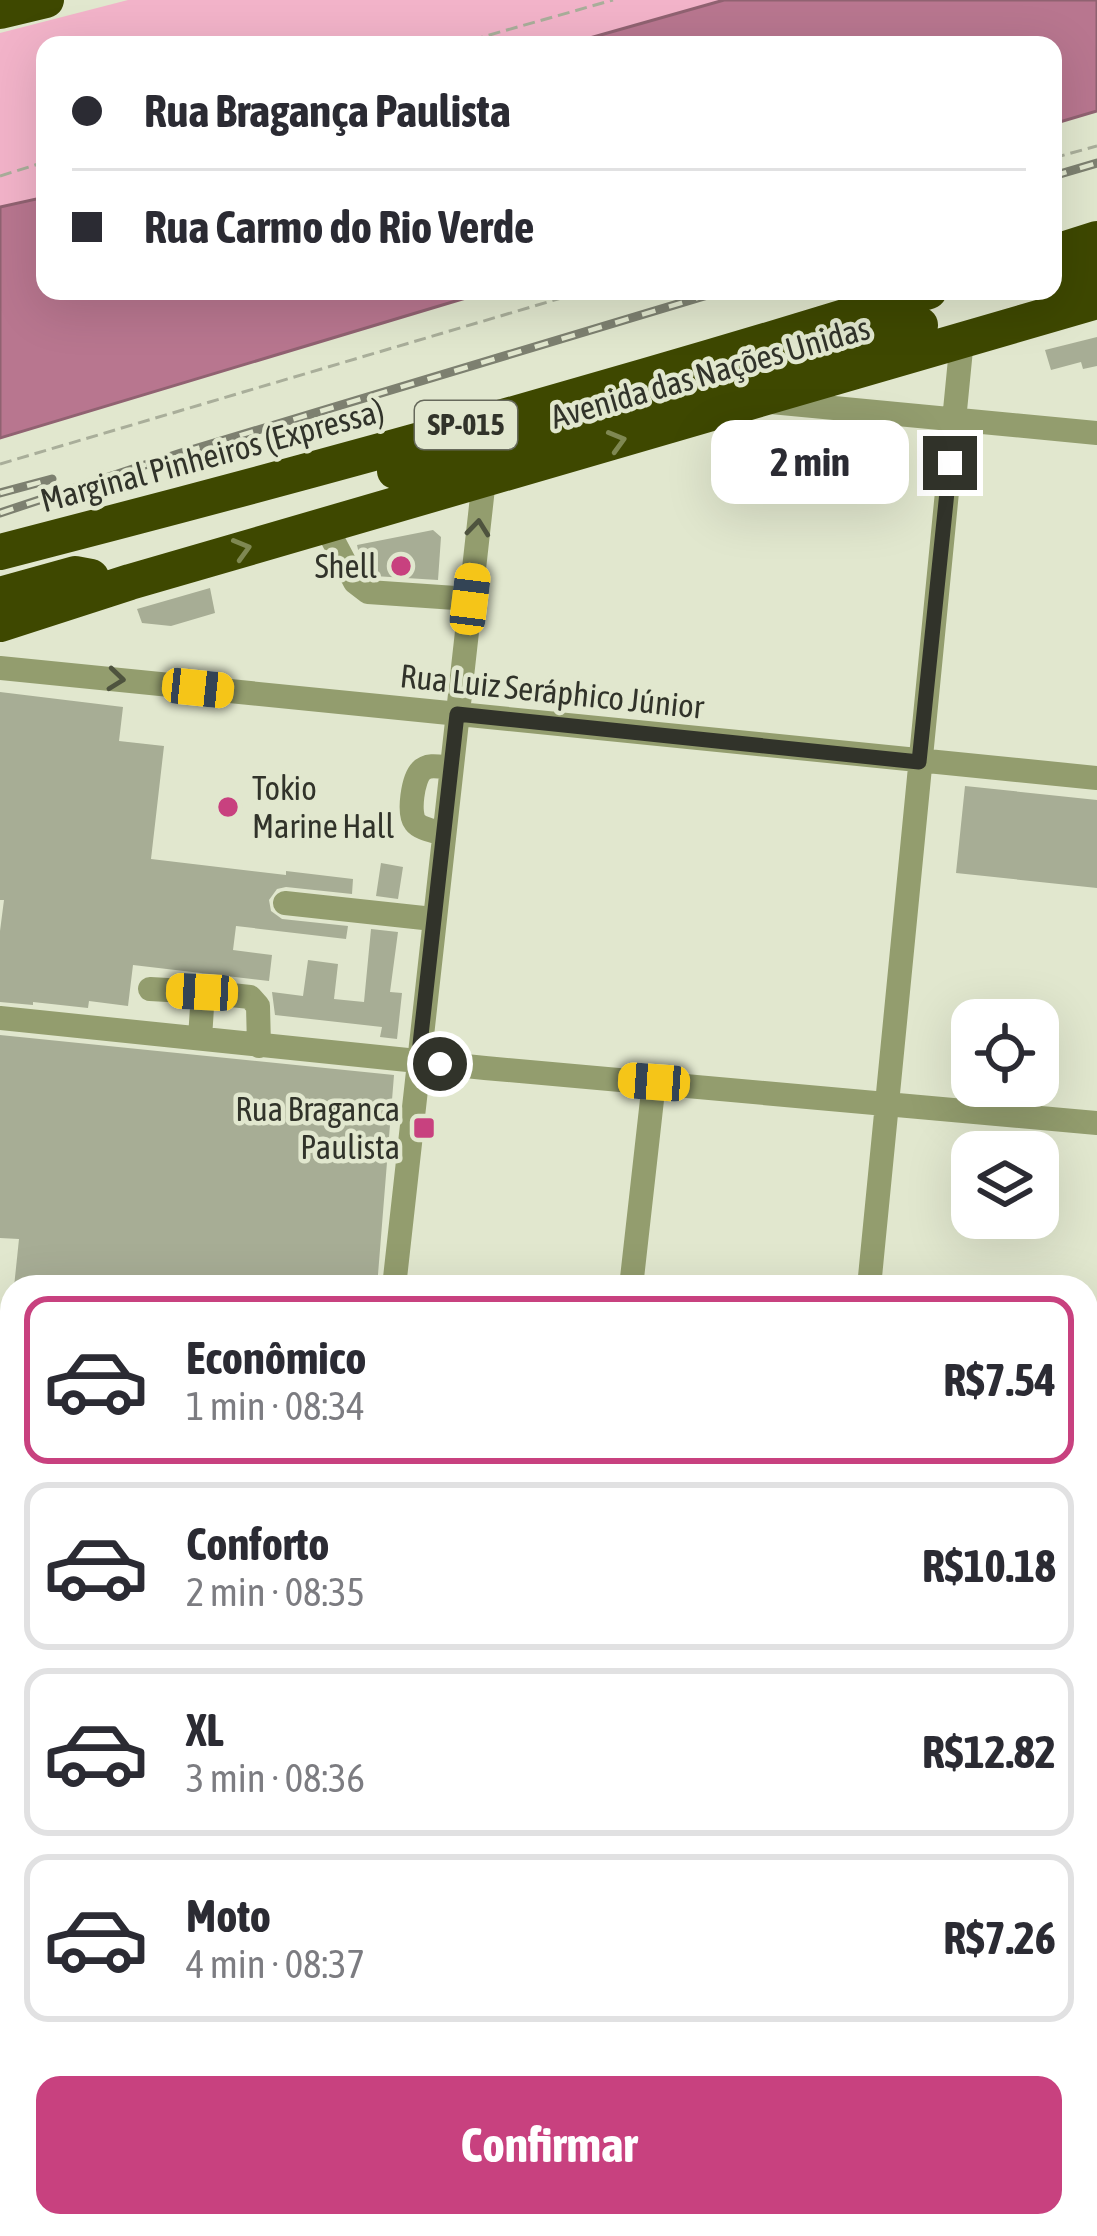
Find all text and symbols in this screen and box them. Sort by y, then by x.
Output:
text: Rua Bragança Paulista [144,85,511,137]
text: Rua Carmo do Rio Verde [144,201,534,253]
street label: Avenida das Nações Unidas [546,308,874,436]
street label: Marginal Pinheiros (Expressa) [36,391,388,519]
road number: SP-015 [415,401,517,449]
callout: 2 min [710,421,908,505]
one-way arrow [606,430,627,455]
route end [923,436,977,490]
text: 2 min [770,440,850,484]
one-way arrow [465,518,491,538]
one-way arrow [231,538,252,563]
place label: Shell [315,547,377,585]
marker: Shell [388,553,414,579]
car [448,561,492,637]
street label: Rua Luiz Seráphico Júnior [398,656,707,726]
one-way arrow [107,666,126,692]
car [160,666,236,710]
place label: Tokio Marine Hall [252,769,395,845]
marker: Tokio Marine Hall [215,794,241,820]
car [165,972,239,1012]
map controls [951,999,1059,1239]
button: locate [951,999,1059,1107]
route start [413,1037,467,1091]
car [617,1062,691,1102]
place label: Rua Braganca Paulista [235,1090,400,1166]
marker: Rua Braganca Paulista [411,1115,437,1141]
button: layers [951,1131,1059,1239]
icon: car [42,1326,150,1434]
text: Econômico [186,1332,367,1384]
text: R$7.54 [943,1354,1056,1406]
text: 1 min · 08:34 [186,1384,365,1428]
icon: car [42,1512,150,1620]
text: Conforto [186,1518,329,1570]
text: R$10.18 [922,1540,1056,1592]
text: 2 min · 08:35 [186,1570,365,1614]
icon: car [42,1698,150,1806]
text: XL [186,1704,224,1756]
text: R$12.82 [922,1726,1056,1778]
text: 3 min · 08:36 [186,1756,365,1800]
icon: car [42,1884,150,1992]
text: Moto [186,1890,271,1942]
text: R$7.26 [943,1912,1056,1964]
text: 4 min · 08:37 [186,1942,365,1986]
button: Confirmar [36,2076,1062,2214]

